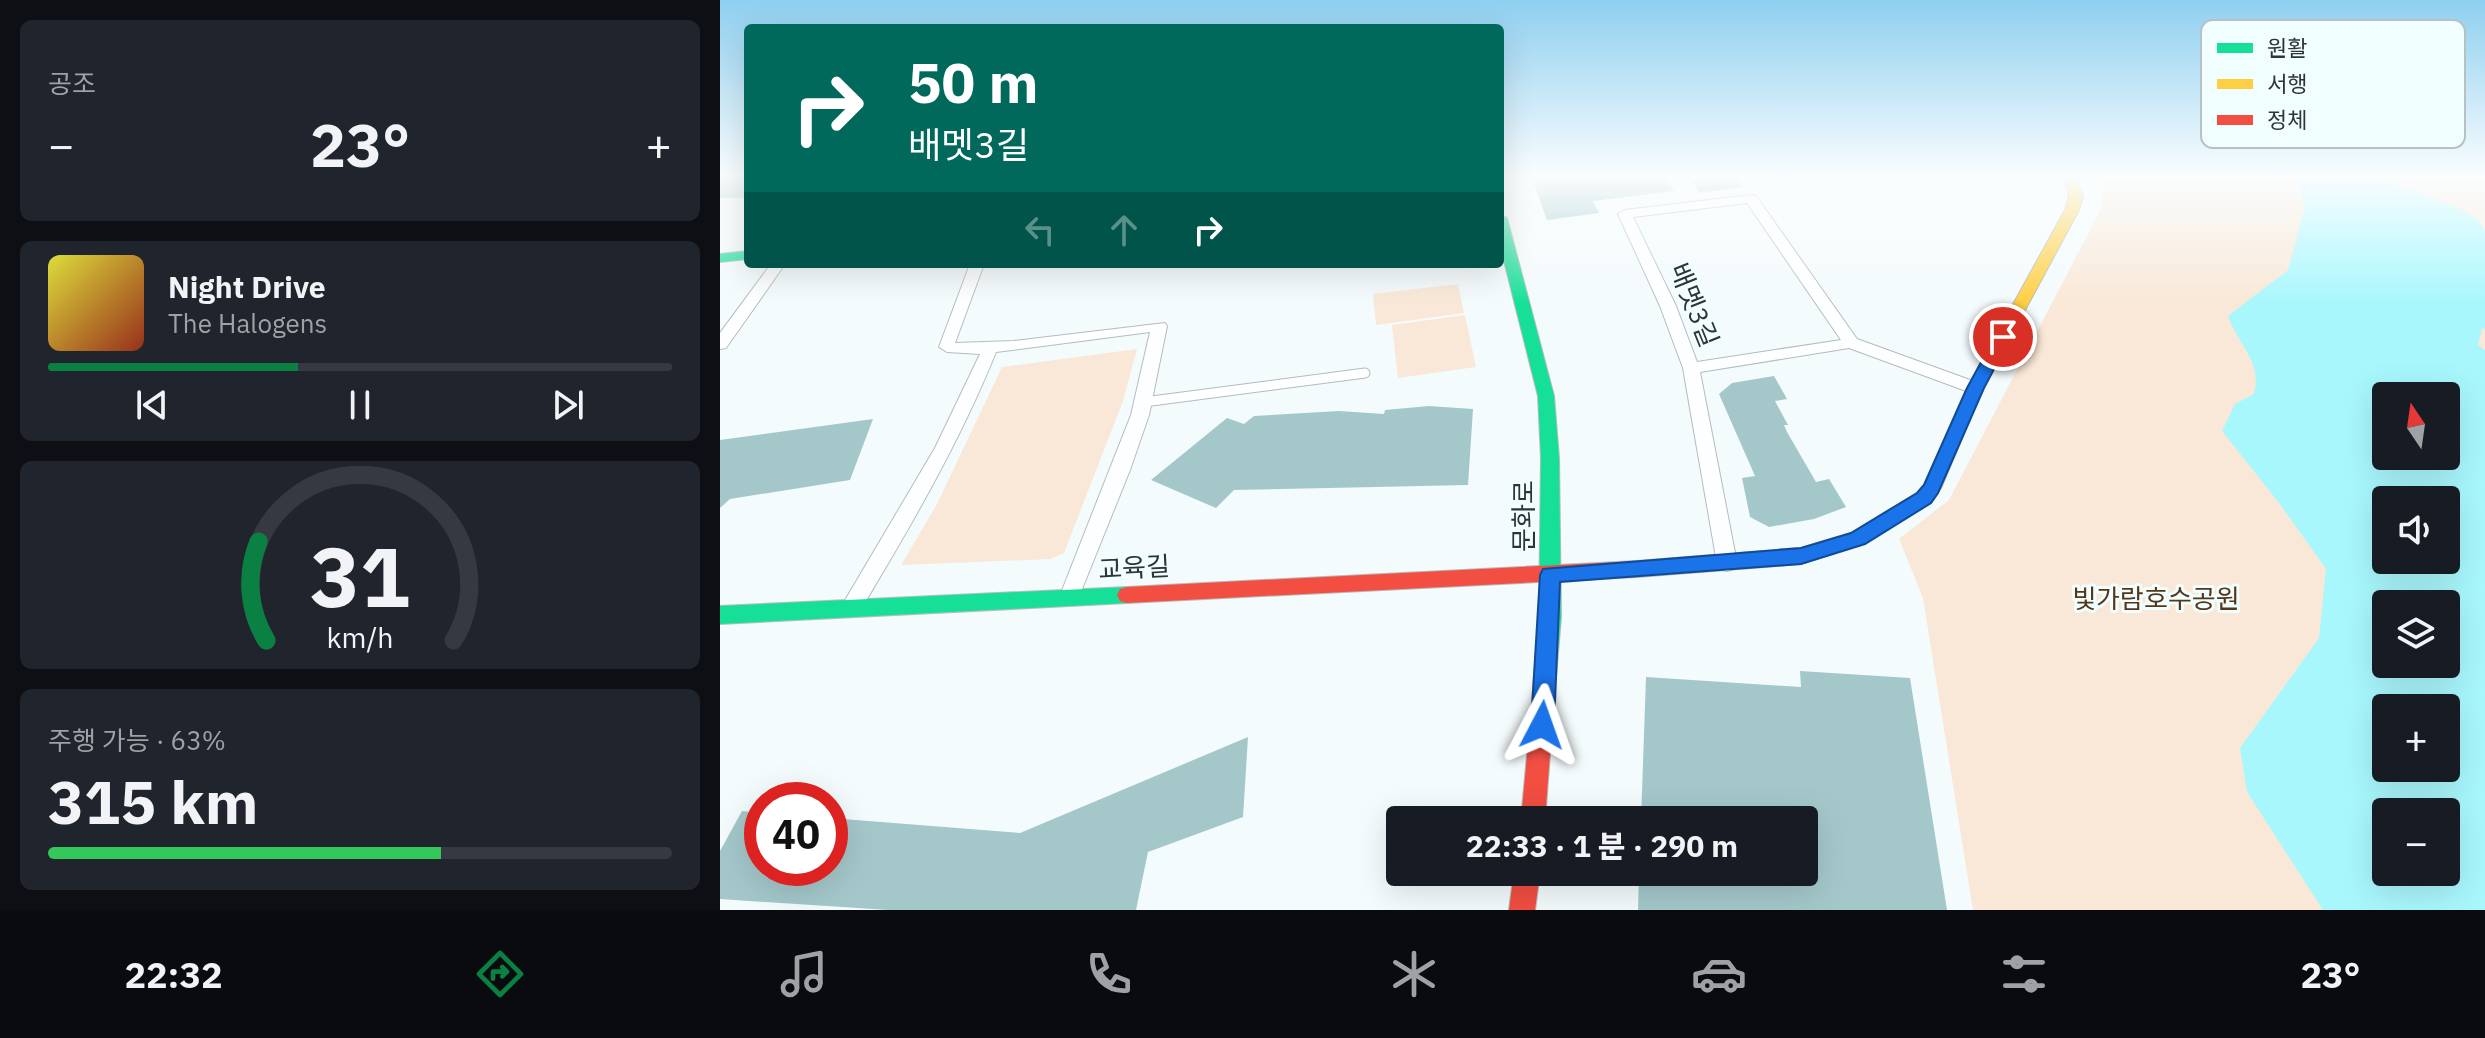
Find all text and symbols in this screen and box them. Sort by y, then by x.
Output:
legend [2201,20,2465,148]
text: 원활 [2267,33,2307,62]
text: 50 m [908,46,1038,118]
icon: right [776,56,880,160]
text: 공조 [48,66,96,100]
text: 서행 [2267,69,2307,98]
text: 23° [310,105,410,184]
text: 정체 [2267,105,2307,134]
text: − [48,116,74,173]
text: + [646,116,672,173]
text: 배멧3길 [908,121,1029,168]
icon: left [1018,208,1062,252]
icon: ahead [1102,208,1146,252]
icon: right [1186,208,1230,252]
street label: 배멧3길 [1663,258,1727,352]
text: Night Drive [168,267,326,306]
pin [1969,303,2037,371]
text: The Halogens [168,306,327,340]
icon: arrive [1981,315,2025,359]
north arrow [2372,382,2460,470]
map controls [2372,382,2460,886]
icon: previous [130,383,174,427]
icon: pause [338,383,382,427]
icon: next [546,383,590,427]
street label: 문화로 [1506,480,1540,552]
button: sound [2372,486,2460,574]
text: 31 [310,522,410,630]
street label: 교육길 [1097,548,1171,586]
park label: 빛가람호수공원 [2072,581,2240,615]
button: layers [2372,590,2460,678]
text: km/h [326,620,394,657]
position arrow [1500,683,1584,767]
button: + [2372,694,2460,782]
text: 주행 가능 · 63% [48,723,226,757]
text: 315 km [48,762,258,841]
speed limit sign: 40 [744,782,848,886]
button: − [2372,798,2460,886]
text: 22:33 · 1 분 · 290 m [1466,826,1738,865]
icon: directions [472,946,528,1002]
icon: music [776,946,832,1002]
icon: phone [1081,946,1137,1002]
icon: climate [1386,946,1442,1002]
icon: car [1691,946,1747,1002]
icon: filters [1996,946,2052,1002]
text: 22:32 [124,951,223,998]
text: 23° [2300,951,2361,998]

